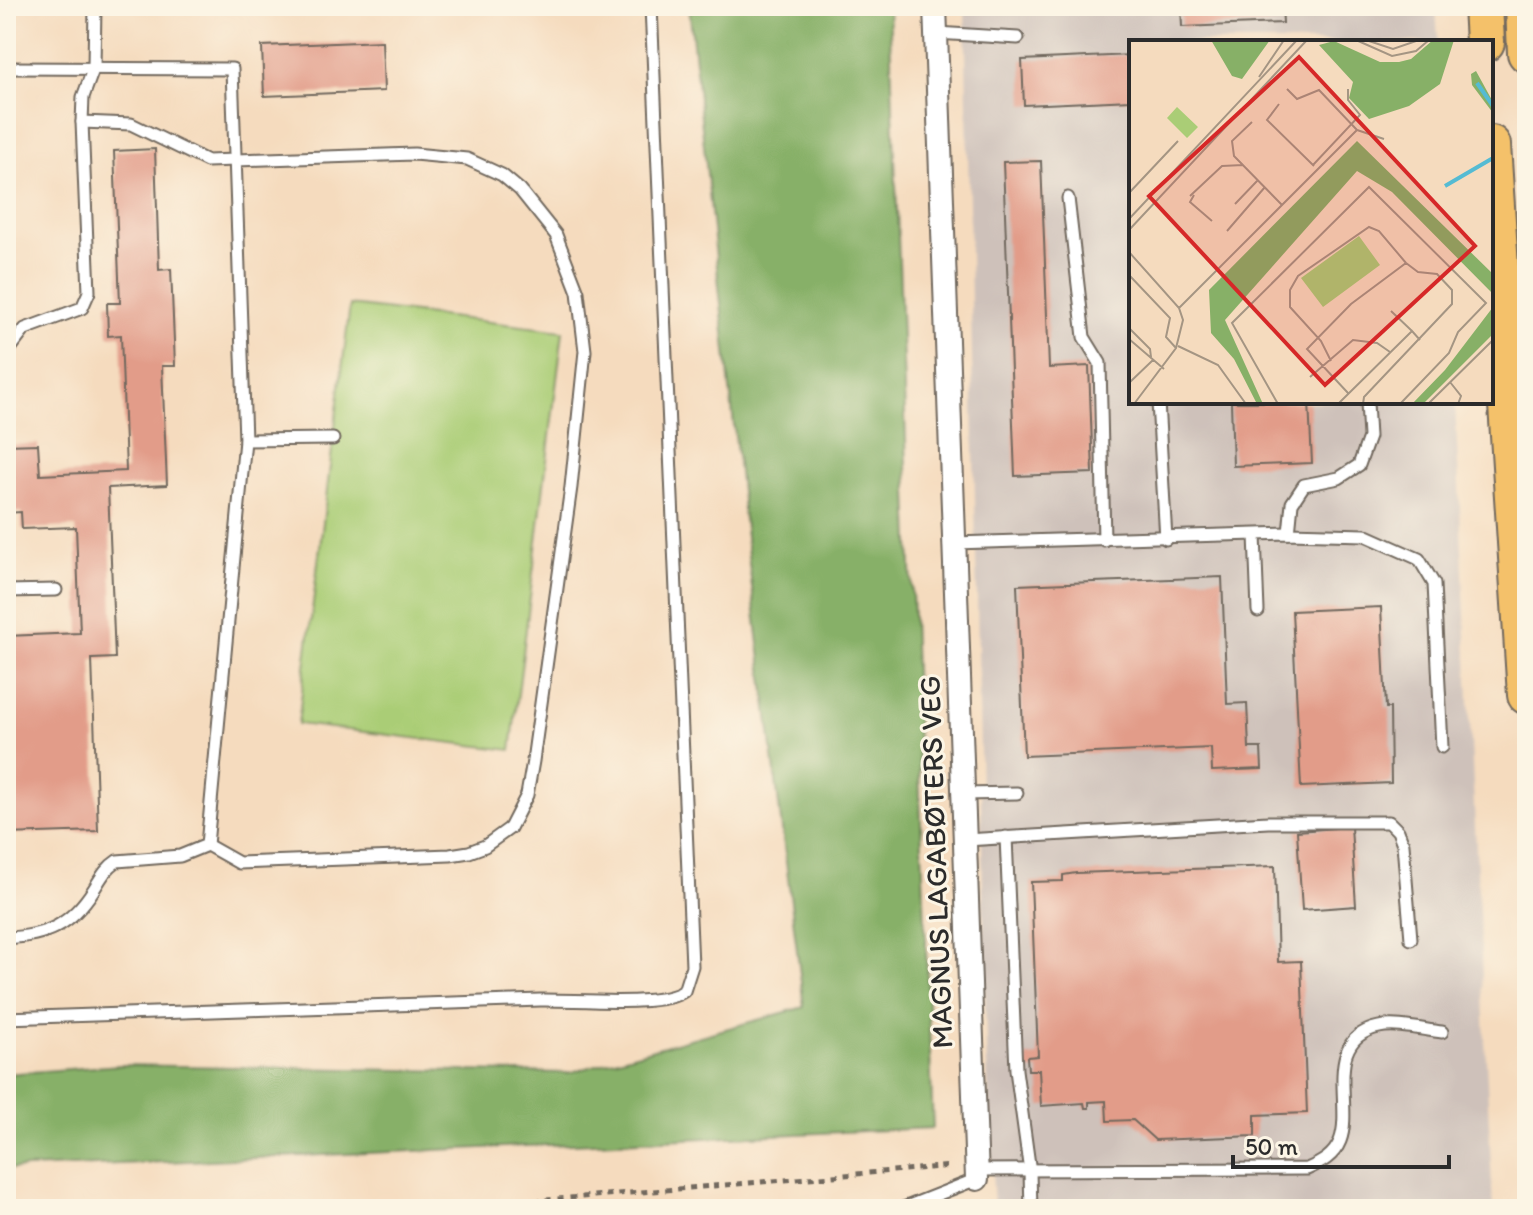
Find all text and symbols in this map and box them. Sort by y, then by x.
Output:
inset map [1129,40,1493,404]
street label: MAGNUS LAGABØTERS VEG [910,675,961,1049]
scale bar [1233,1119,1449,1169]
text: 50 m [1245,1132,1298,1161]

